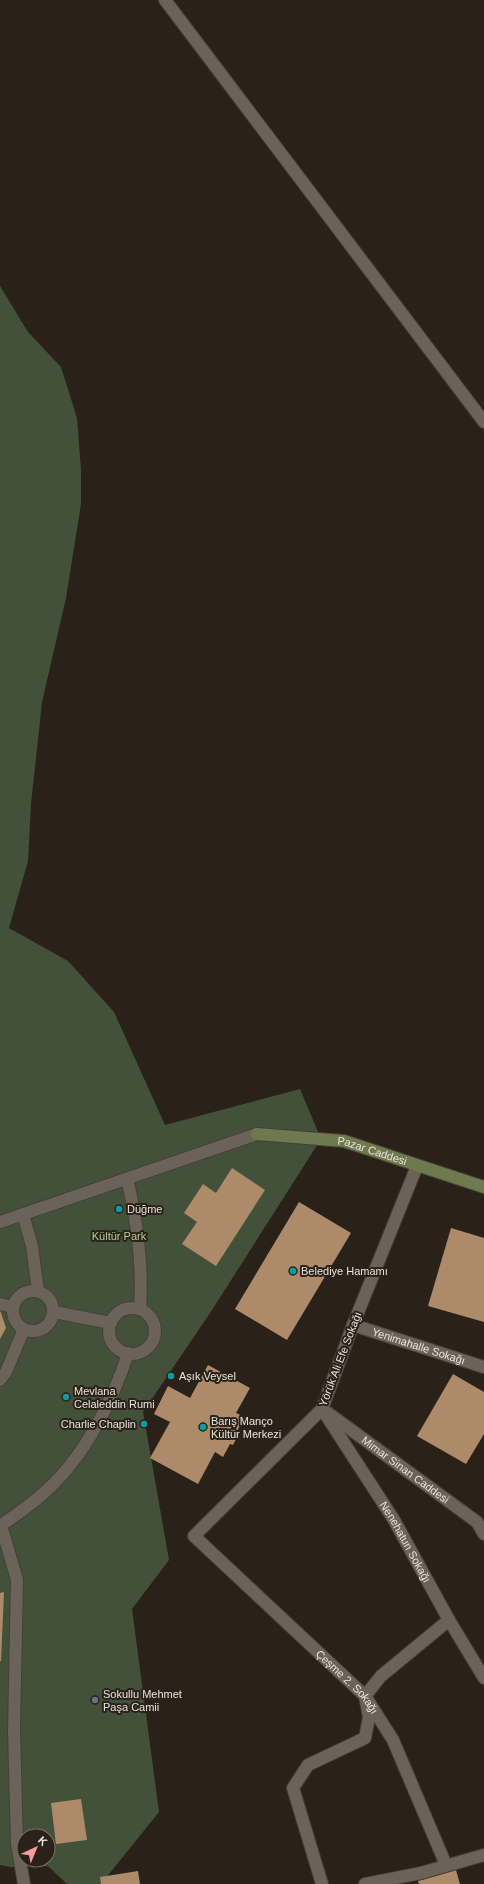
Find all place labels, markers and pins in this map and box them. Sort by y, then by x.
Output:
place label: Düğme [127,1203,162,1215]
marker: Düğme [114,1204,124,1214]
place label: Belediye Hamamı [301,1265,388,1277]
marker: Belediye Hamamı [288,1266,298,1276]
place label: Aşık Veysel [179,1370,236,1382]
marker: Aşık Veysel [166,1371,176,1381]
place label: Mevlana Celaleddin Rumi [74,1385,155,1410]
marker: Mevlana Celaleddin Rumi [61,1392,71,1402]
place label: Barış Manço Kültür Merkezi [211,1415,281,1440]
place label: Charlie Chaplin [61,1418,136,1430]
marker: Charlie Chaplin [139,1419,149,1429]
marker: Barış Manço Kültür Merkezi [198,1422,208,1432]
place label: Sokullu Mehmet Paşa Camii [103,1688,182,1713]
marker: Sokullu Mehmet Paşa Camii [90,1695,100,1705]

